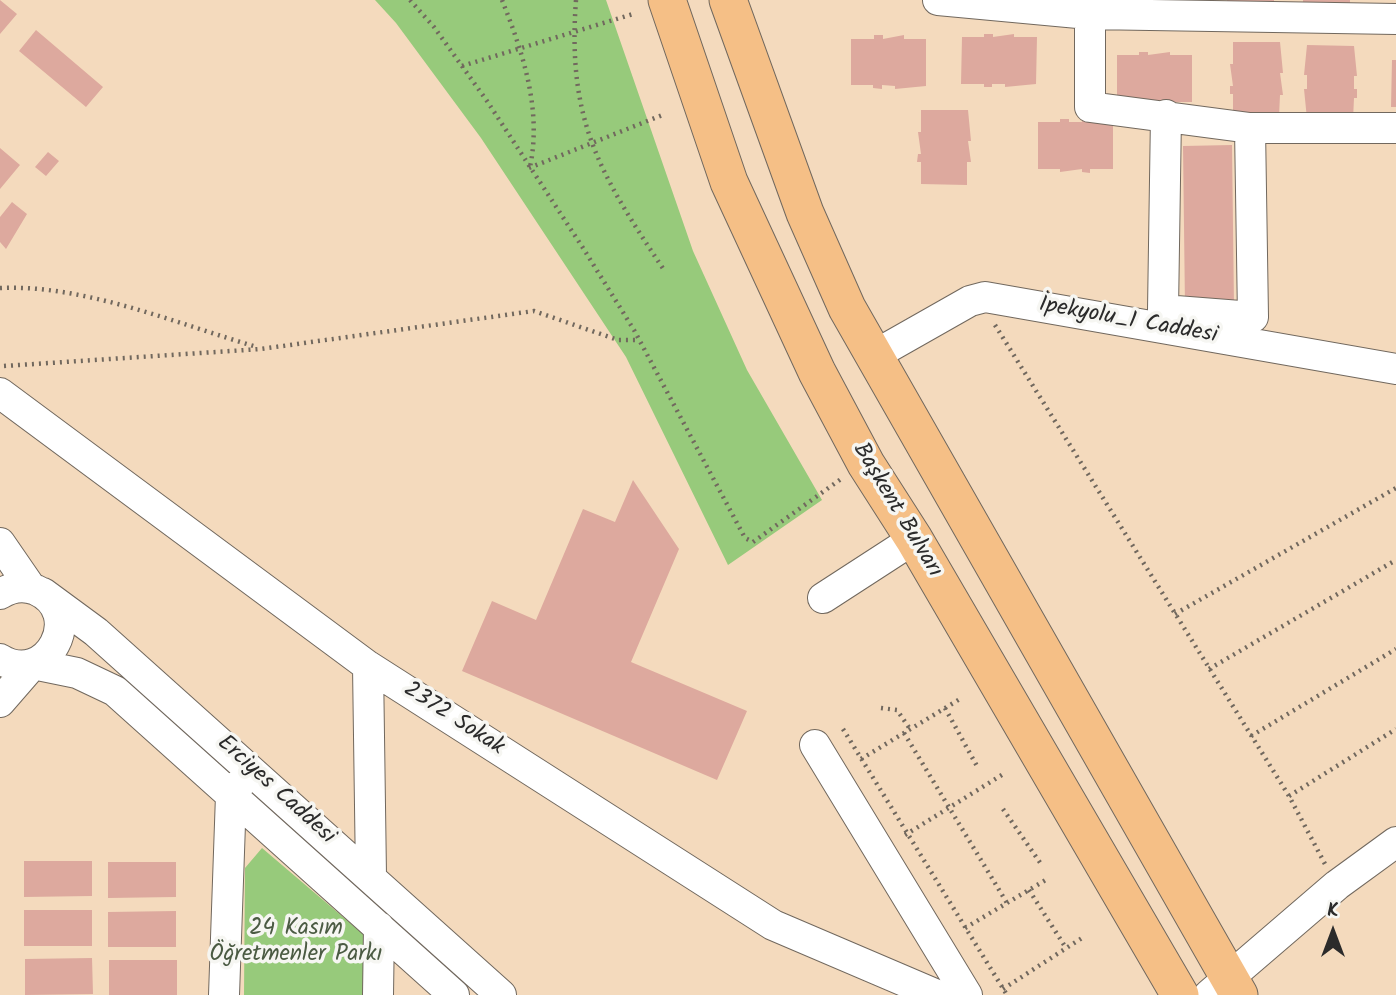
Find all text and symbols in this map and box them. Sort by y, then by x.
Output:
street label: İpekyolu_1 Caddesi [1037,293,1219,351]
street label: Başkent Bulvarı [845,439,947,583]
street label: 2372 Sokak [397,677,509,763]
street label: Erciyes Caddesi [210,731,340,851]
text: K [1327,896,1339,926]
north arrow [1298,897,1368,967]
park label: 24 Kasım Öğretmenler Parkı [209,916,383,970]

